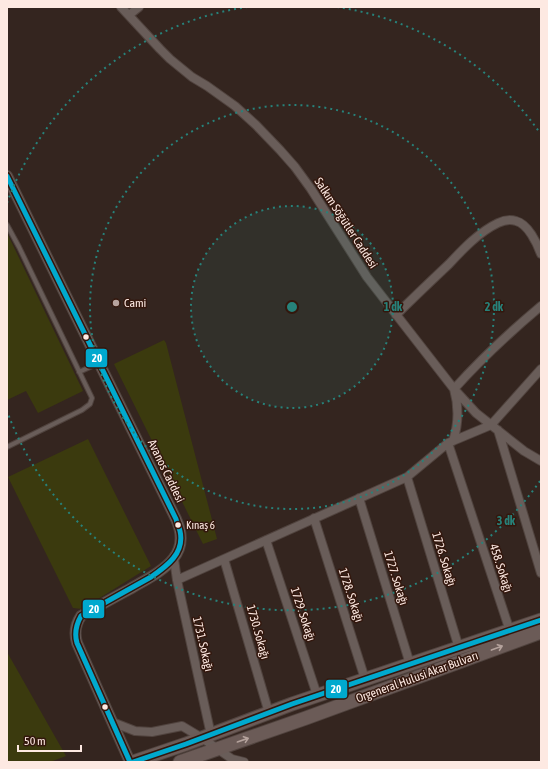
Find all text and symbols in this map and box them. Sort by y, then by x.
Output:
street label: Salkım Söğütler Caddesi [311,175,381,271]
place label: Cami [124,296,146,310]
marker: Cami [111,298,121,308]
centre of rings [285,300,299,314]
text: 1 dk [384,300,403,314]
text: 2 dk [485,300,504,314]
unlabelled marker [81,332,91,342]
line badge: 20 [85,348,108,368]
text: 20 [92,352,102,364]
street label: Avanos Caddesi [145,437,187,505]
text: 3 dk [497,514,516,528]
place label: Kınaş 6 [186,519,215,531]
marker: Kınaş 6 [173,520,183,530]
street label: 1726. Sokağı [429,530,459,588]
street label: 458. Sokağı [487,542,515,594]
street label: 1727. Sokağı [381,549,411,607]
street label: 1728. Sokağı [336,566,366,624]
street label: 1729. Sokağı [288,585,318,643]
line badge: 20 [82,599,105,619]
text: 20 [89,603,99,615]
street label: 1730. Sokağı [244,603,272,661]
street label: 1731. Sokağı [190,615,216,673]
one-way arrow [490,643,502,651]
street label: Orgeneral Hulusi Akar Bulvarı [354,648,480,706]
line badge: 20 [325,679,348,699]
text: 20 [331,683,341,695]
unlabelled marker [100,702,110,712]
scale bar [18,727,81,753]
text: 50 m [24,734,46,748]
one-way arrow [236,736,249,743]

